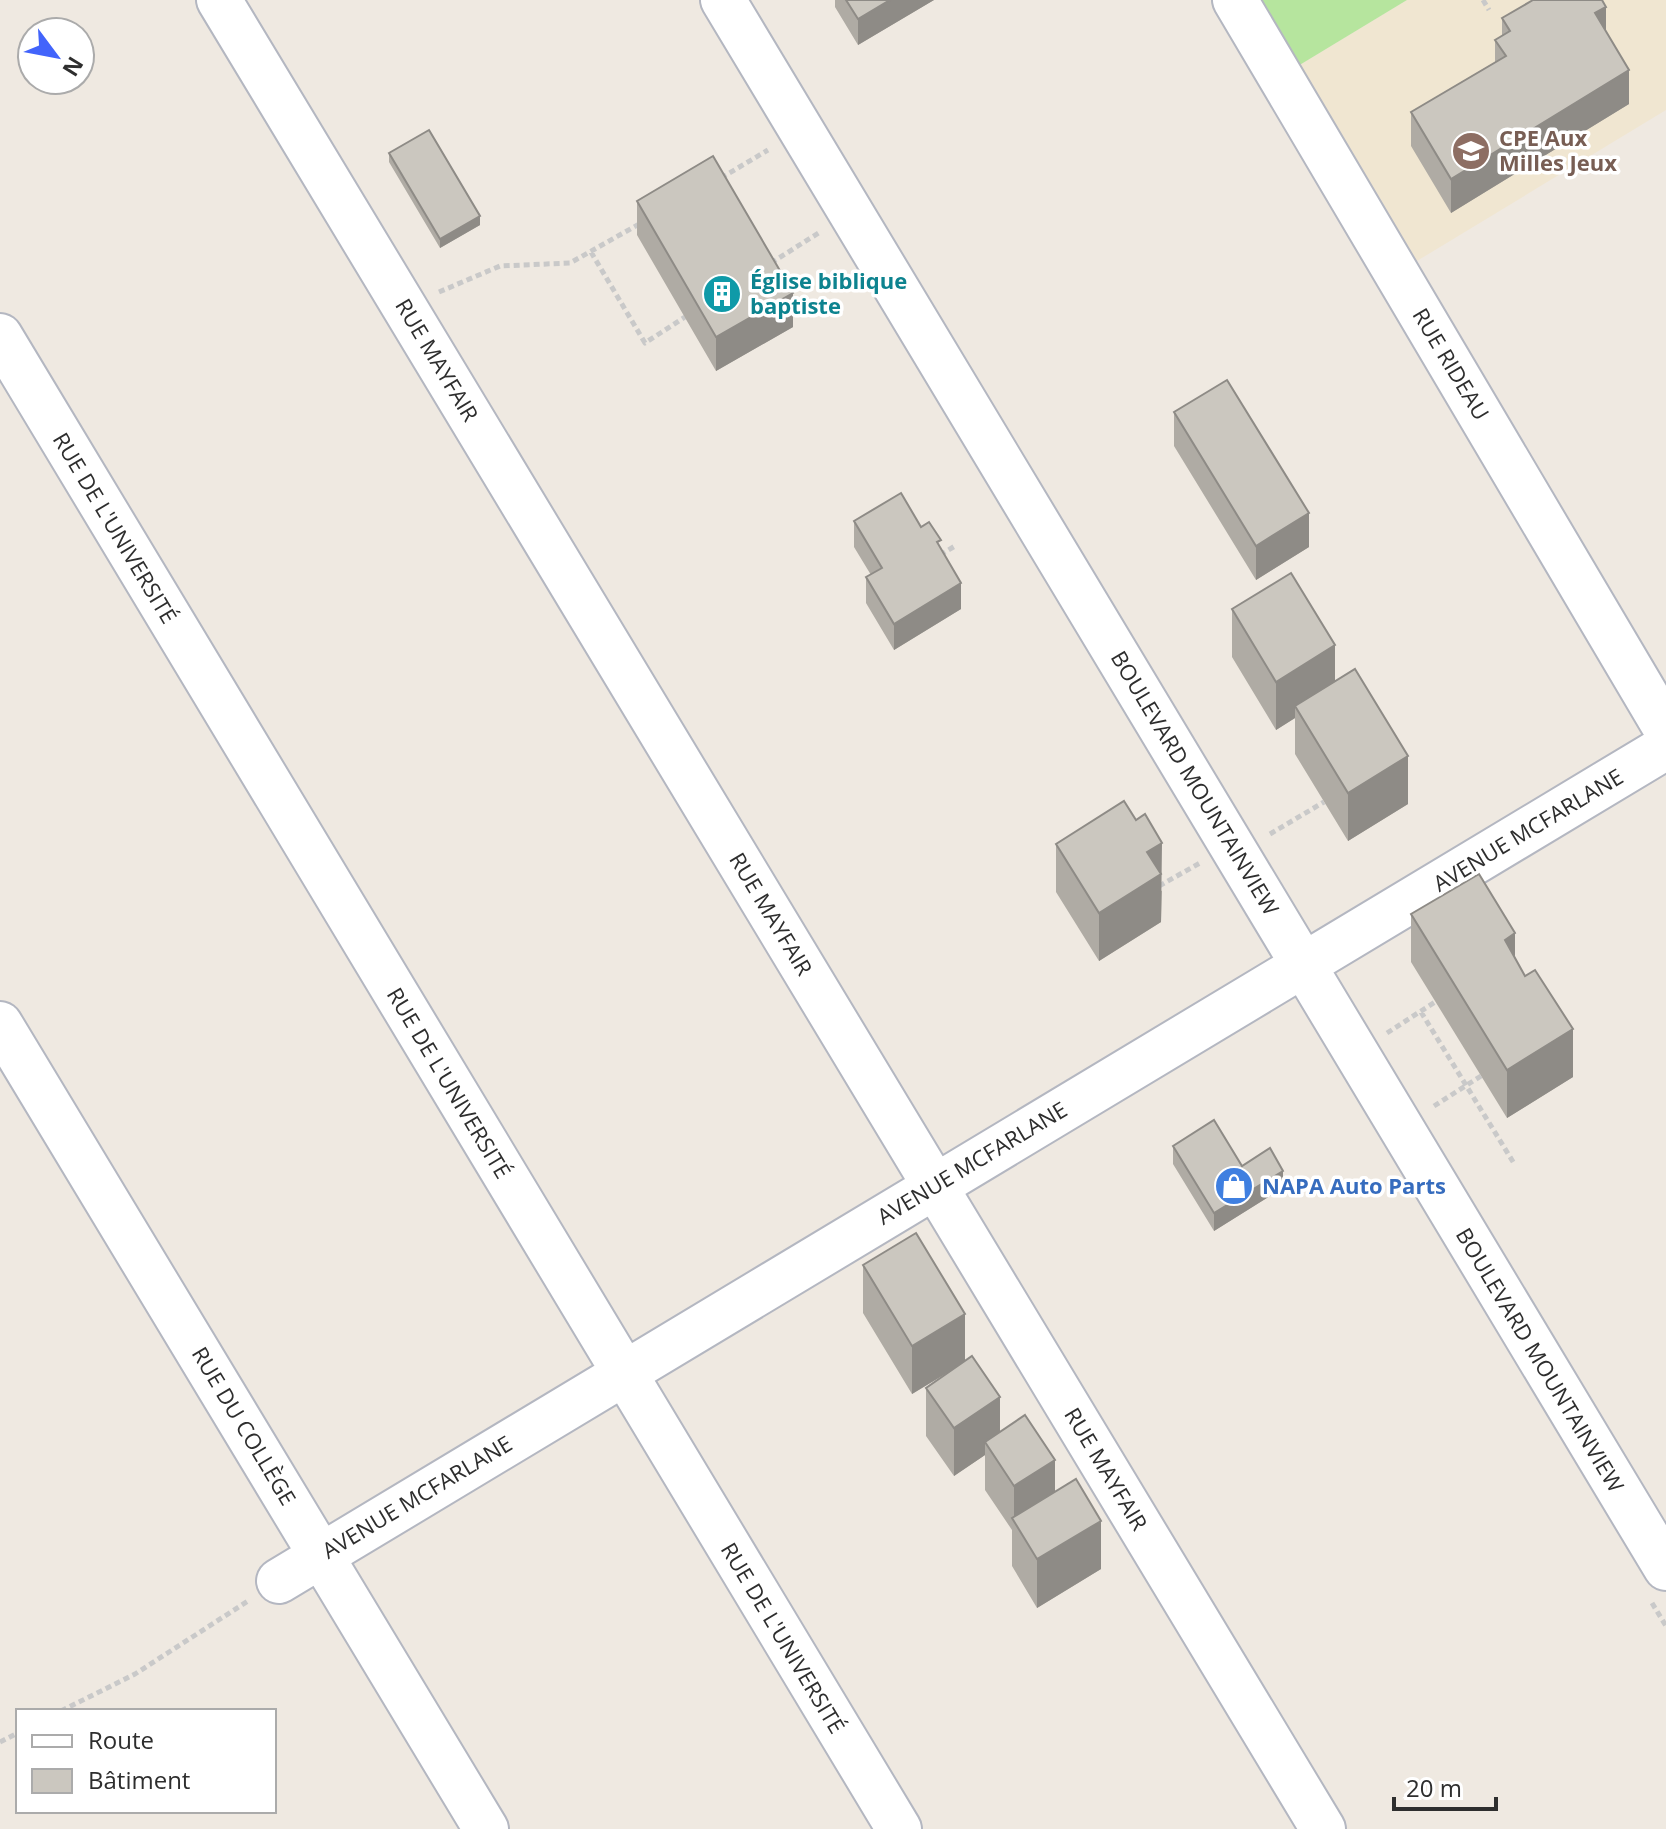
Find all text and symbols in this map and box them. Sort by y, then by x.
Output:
north arrow [16,16,96,96]
text: N [56,52,91,83]
place label: CPE Aux Milles Jeux [1499,122,1617,177]
school or university icon: CPE Aux Milles Jeux [1450,130,1492,172]
place label: Église biblique baptiste [750,265,907,320]
building icon: Église biblique baptiste [701,273,743,315]
street label: RUE MAYFAIR [389,292,487,427]
street label: RUE RIDEAU [1407,302,1497,425]
street label: RUE DE L'UNIVERSITÉ [47,426,185,629]
street label: BOULEVARD MOUNTAINVIEW [1105,645,1287,920]
street label: AVENUE MCFARLANE [1427,761,1628,898]
street label: RUE MAYFAIR [723,846,821,981]
street label: RUE DE L'UNIVERSITÉ [381,981,519,1184]
street label: AVENUE MCFARLANE [871,1094,1072,1231]
shop icon: NAPA Auto Parts [1213,1165,1255,1207]
place label: NAPA Auto Parts [1262,1170,1446,1200]
street label: BOULEVARD MOUNTAINVIEW [1450,1222,1632,1497]
street label: RUE DU COLLÈGE [186,1341,304,1510]
street label: RUE MAYFAIR [1058,1401,1156,1536]
street label: AVENUE MCFARLANE [316,1428,517,1565]
street label: RUE DE L'UNIVERSITÉ [715,1536,853,1739]
legend [16,1709,276,1813]
text: Route [88,1723,154,1756]
scale bar [1394,1761,1496,1811]
text: Bâtiment [88,1763,190,1796]
text: 20 m [1406,1771,1462,1804]

